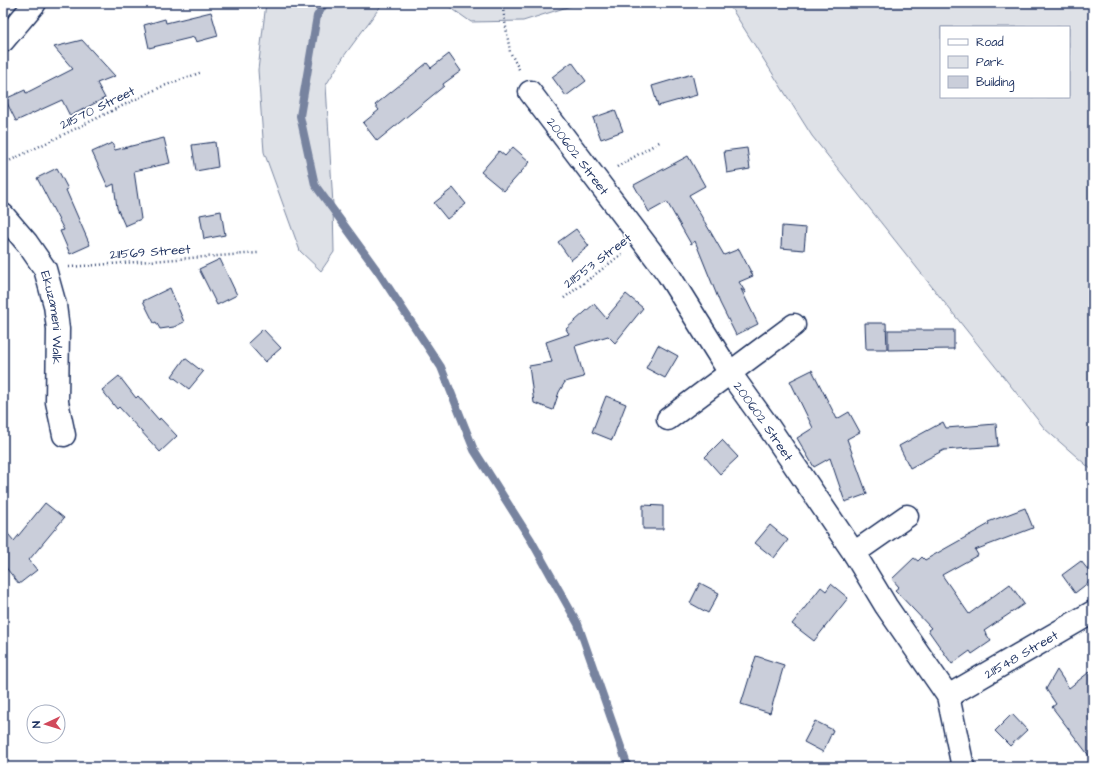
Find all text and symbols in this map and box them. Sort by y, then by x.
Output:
legend [940,26,1070,98]
text: Road [976,34,1004,51]
text: Park [976,54,1004,71]
text: Building [976,74,1014,92]
street label: 211570 Street [57,82,139,134]
street label: 200602 Street [542,114,613,199]
street label: 211553 Street [560,229,636,292]
street label: 211569 Street [109,240,192,264]
street label: Ekuzameni Walk [36,269,66,365]
street label: 200602 Street [729,378,798,465]
street label: 211548 Street [981,626,1062,683]
north arrow [26,704,66,744]
text: N [29,721,44,729]

